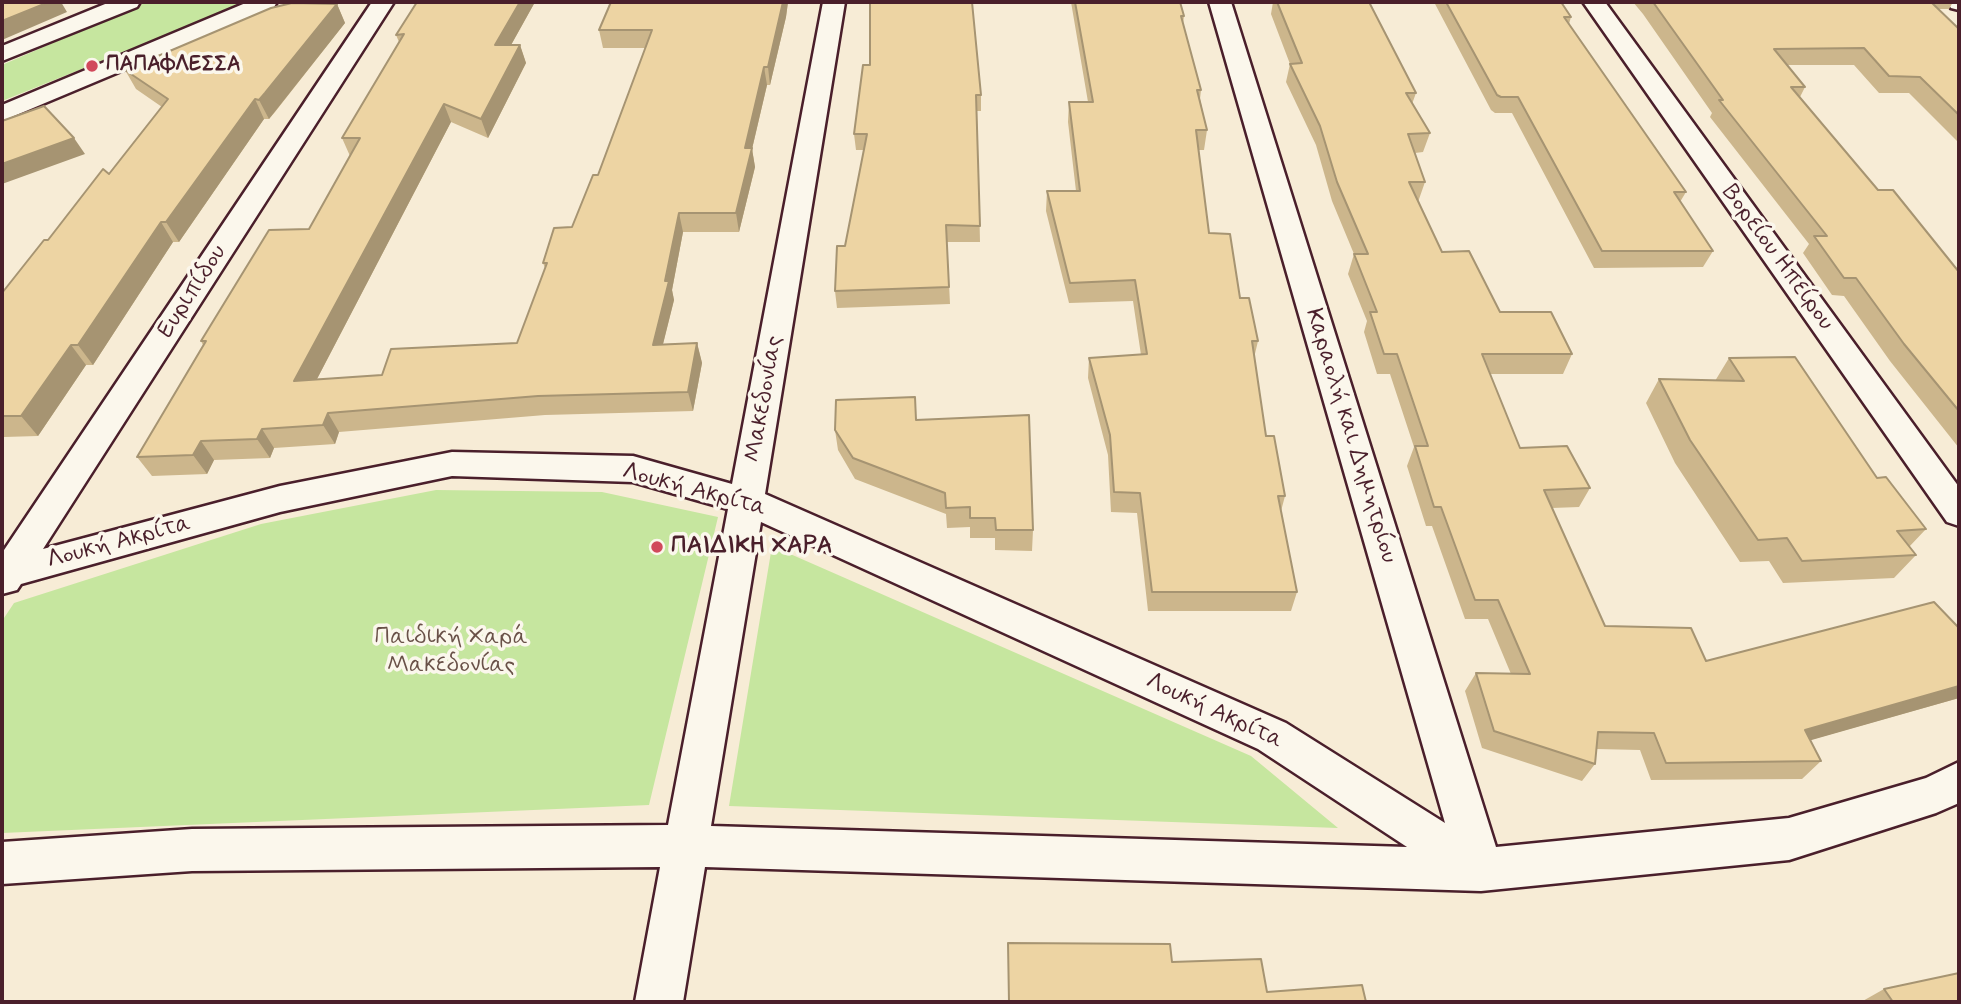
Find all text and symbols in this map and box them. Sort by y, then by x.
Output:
place label: ΠΑΠΑΦΛΕΣΣΑ [106,53,241,79]
marker: ΠΑΠΑΦΛΕΣΣΑ [84,58,100,74]
street label: Βορείου Ηπείρου [1715,180,1839,336]
street label: Ευριπίδου [152,240,234,344]
street label: Καραολή και Δημητρίου [1298,305,1402,567]
street label: Μακεδονίας [740,333,790,465]
street label: Λουκή Ακρίτα [619,458,769,524]
street label: Λουκή Ακρίτα [44,510,194,576]
place label: ΠΑΙΔΙΚΗ ΧΑΡΑ [671,533,832,561]
marker: ΠΑΙΔΙΚΗ ΧΑΡΑ [649,539,665,555]
park label: Παιδική Χαρά Μακεδονίας [374,624,528,680]
street label: Λουκή Ακρίτα [1141,668,1287,756]

